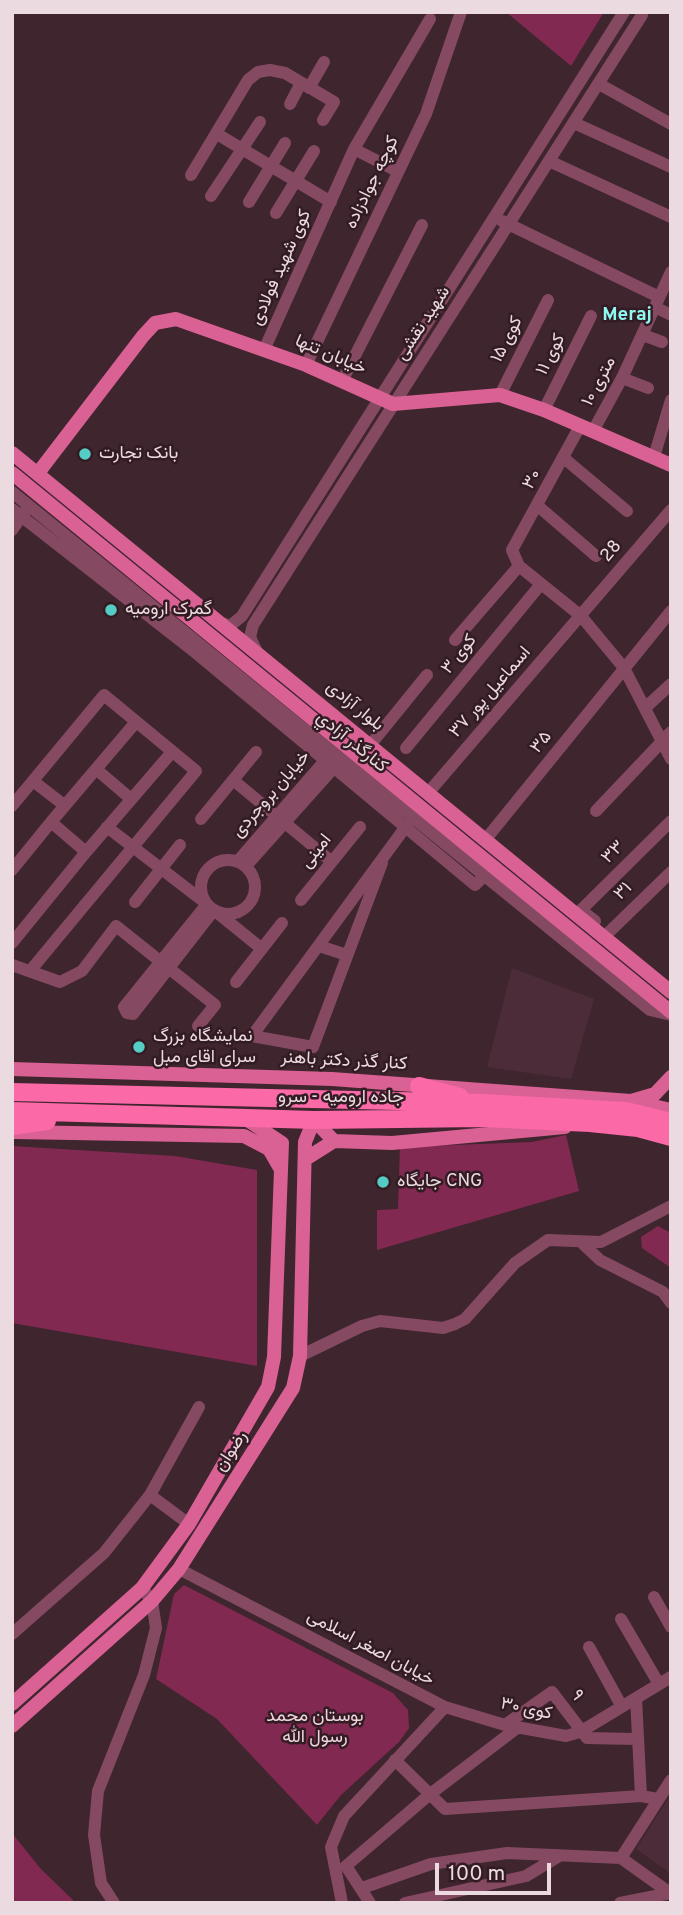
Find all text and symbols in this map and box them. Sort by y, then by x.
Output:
street label: کوچه جوادزاده [341,133,405,233]
street label: کوی شهید فولادی [247,207,317,329]
street label: شهید نقشی [392,283,456,365]
district label: Meraj [602,305,652,327]
street label: کوی ۱۵ [487,313,529,367]
street label: خیابان تنها [291,331,369,381]
street label: کوی ۱۱ [533,331,571,379]
street label: ۱۰ متری [578,354,622,410]
place label: بانک تجارت [99,443,178,465]
marker: بانک تجارت [77,446,93,462]
street label: ۳۰ [519,466,547,494]
street label: 28 [597,537,627,567]
place label: گمرک ارومیه [125,599,212,621]
marker: گمرک ارومیه [103,602,119,618]
street label: کوی ۳ [438,631,482,679]
street label: اسماعیل پور ۳۷ [446,643,536,743]
street label: بلوار آزادی [321,677,387,737]
street label: کنارگذر آزادي [311,708,391,778]
street label: ۳۵ [527,727,557,759]
street label: خیابان بروجردی [228,747,316,843]
street label: امینی [297,830,337,874]
street label: ۳۳ [598,837,630,869]
street label: ۳۱ [610,878,638,906]
place label: نمایشگاه بزرگ سرای اقای مبل [153,1026,256,1068]
marker: نمایشگاه بزرگ سرای اقای مبل [131,1039,147,1055]
street label: کنار گذر دکتر باهنر [280,1048,408,1076]
street label: جاده ارومیه - سرو [278,1087,404,1109]
place label: جایگاه CNG [397,1171,483,1193]
marker: جایگاه CNG [375,1174,391,1190]
street label: رضوان [211,1428,253,1476]
street label: خیابان اصغر اسلامی [303,1606,437,1692]
street label: ۹ [565,1686,587,1706]
street label: کوی ۳۰ [498,1694,554,1726]
park label: بوستان محمد رسول الله [266,1706,364,1748]
scale bar [438,1848,554,1892]
text: 100 m [448,1861,505,1888]

